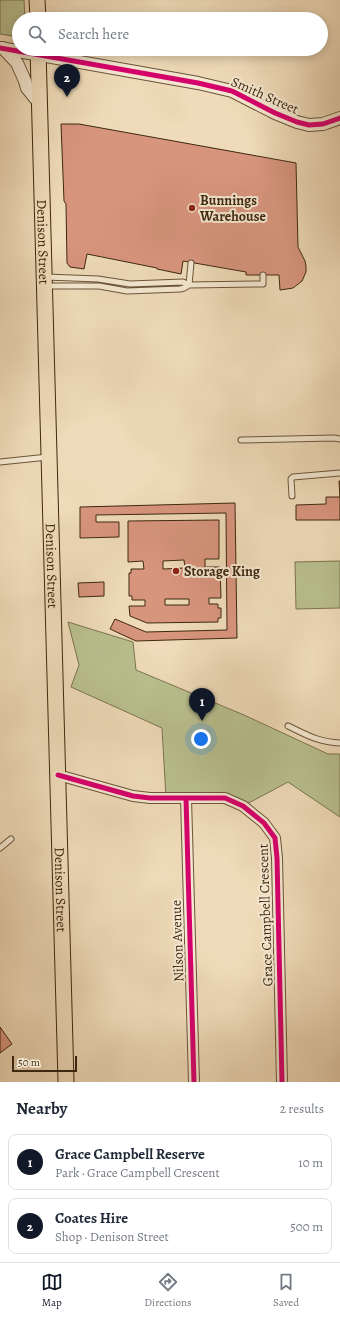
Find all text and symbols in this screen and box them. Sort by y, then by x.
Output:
search box [12,12,328,56]
icon: search [26,23,48,45]
text: Search here [58,24,129,44]
pin: 2 [54,64,80,97]
street label: Smith Street [228,72,302,119]
place label: Bunnings Warehouse [199,191,266,226]
street label: Denison Street [32,199,53,285]
marker: Bunnings Warehouse [187,203,197,213]
street label: Denison Street [41,523,62,609]
place label: Storage King [184,562,261,581]
marker: Storage King [171,566,181,576]
pin: 1 [189,688,215,721]
your location [191,729,211,749]
street label: Grace Campbell Crescent [254,843,277,987]
street label: Denison Street [50,847,71,933]
street label: Nilson Avenue [167,900,188,982]
scale bar [12,1054,77,1073]
text: 50 m [18,1055,40,1070]
text: Nearby [16,1097,67,1120]
text: 2 results [280,1100,324,1117]
text: Grace Campbell Reserve [55,1144,205,1164]
text: 1 [28,1154,32,1171]
text: 10 m [298,1154,323,1171]
text: Park · Grace Campbell Crescent [55,1164,220,1181]
text: Coates Hire [55,1208,128,1228]
text: 2 [27,1218,33,1235]
text: 500 m [290,1218,323,1235]
text: Shop · Denison Street [55,1228,169,1245]
tab: Map [41,1271,63,1310]
tab: Directions [144,1271,192,1310]
tab: Saved [273,1271,299,1310]

